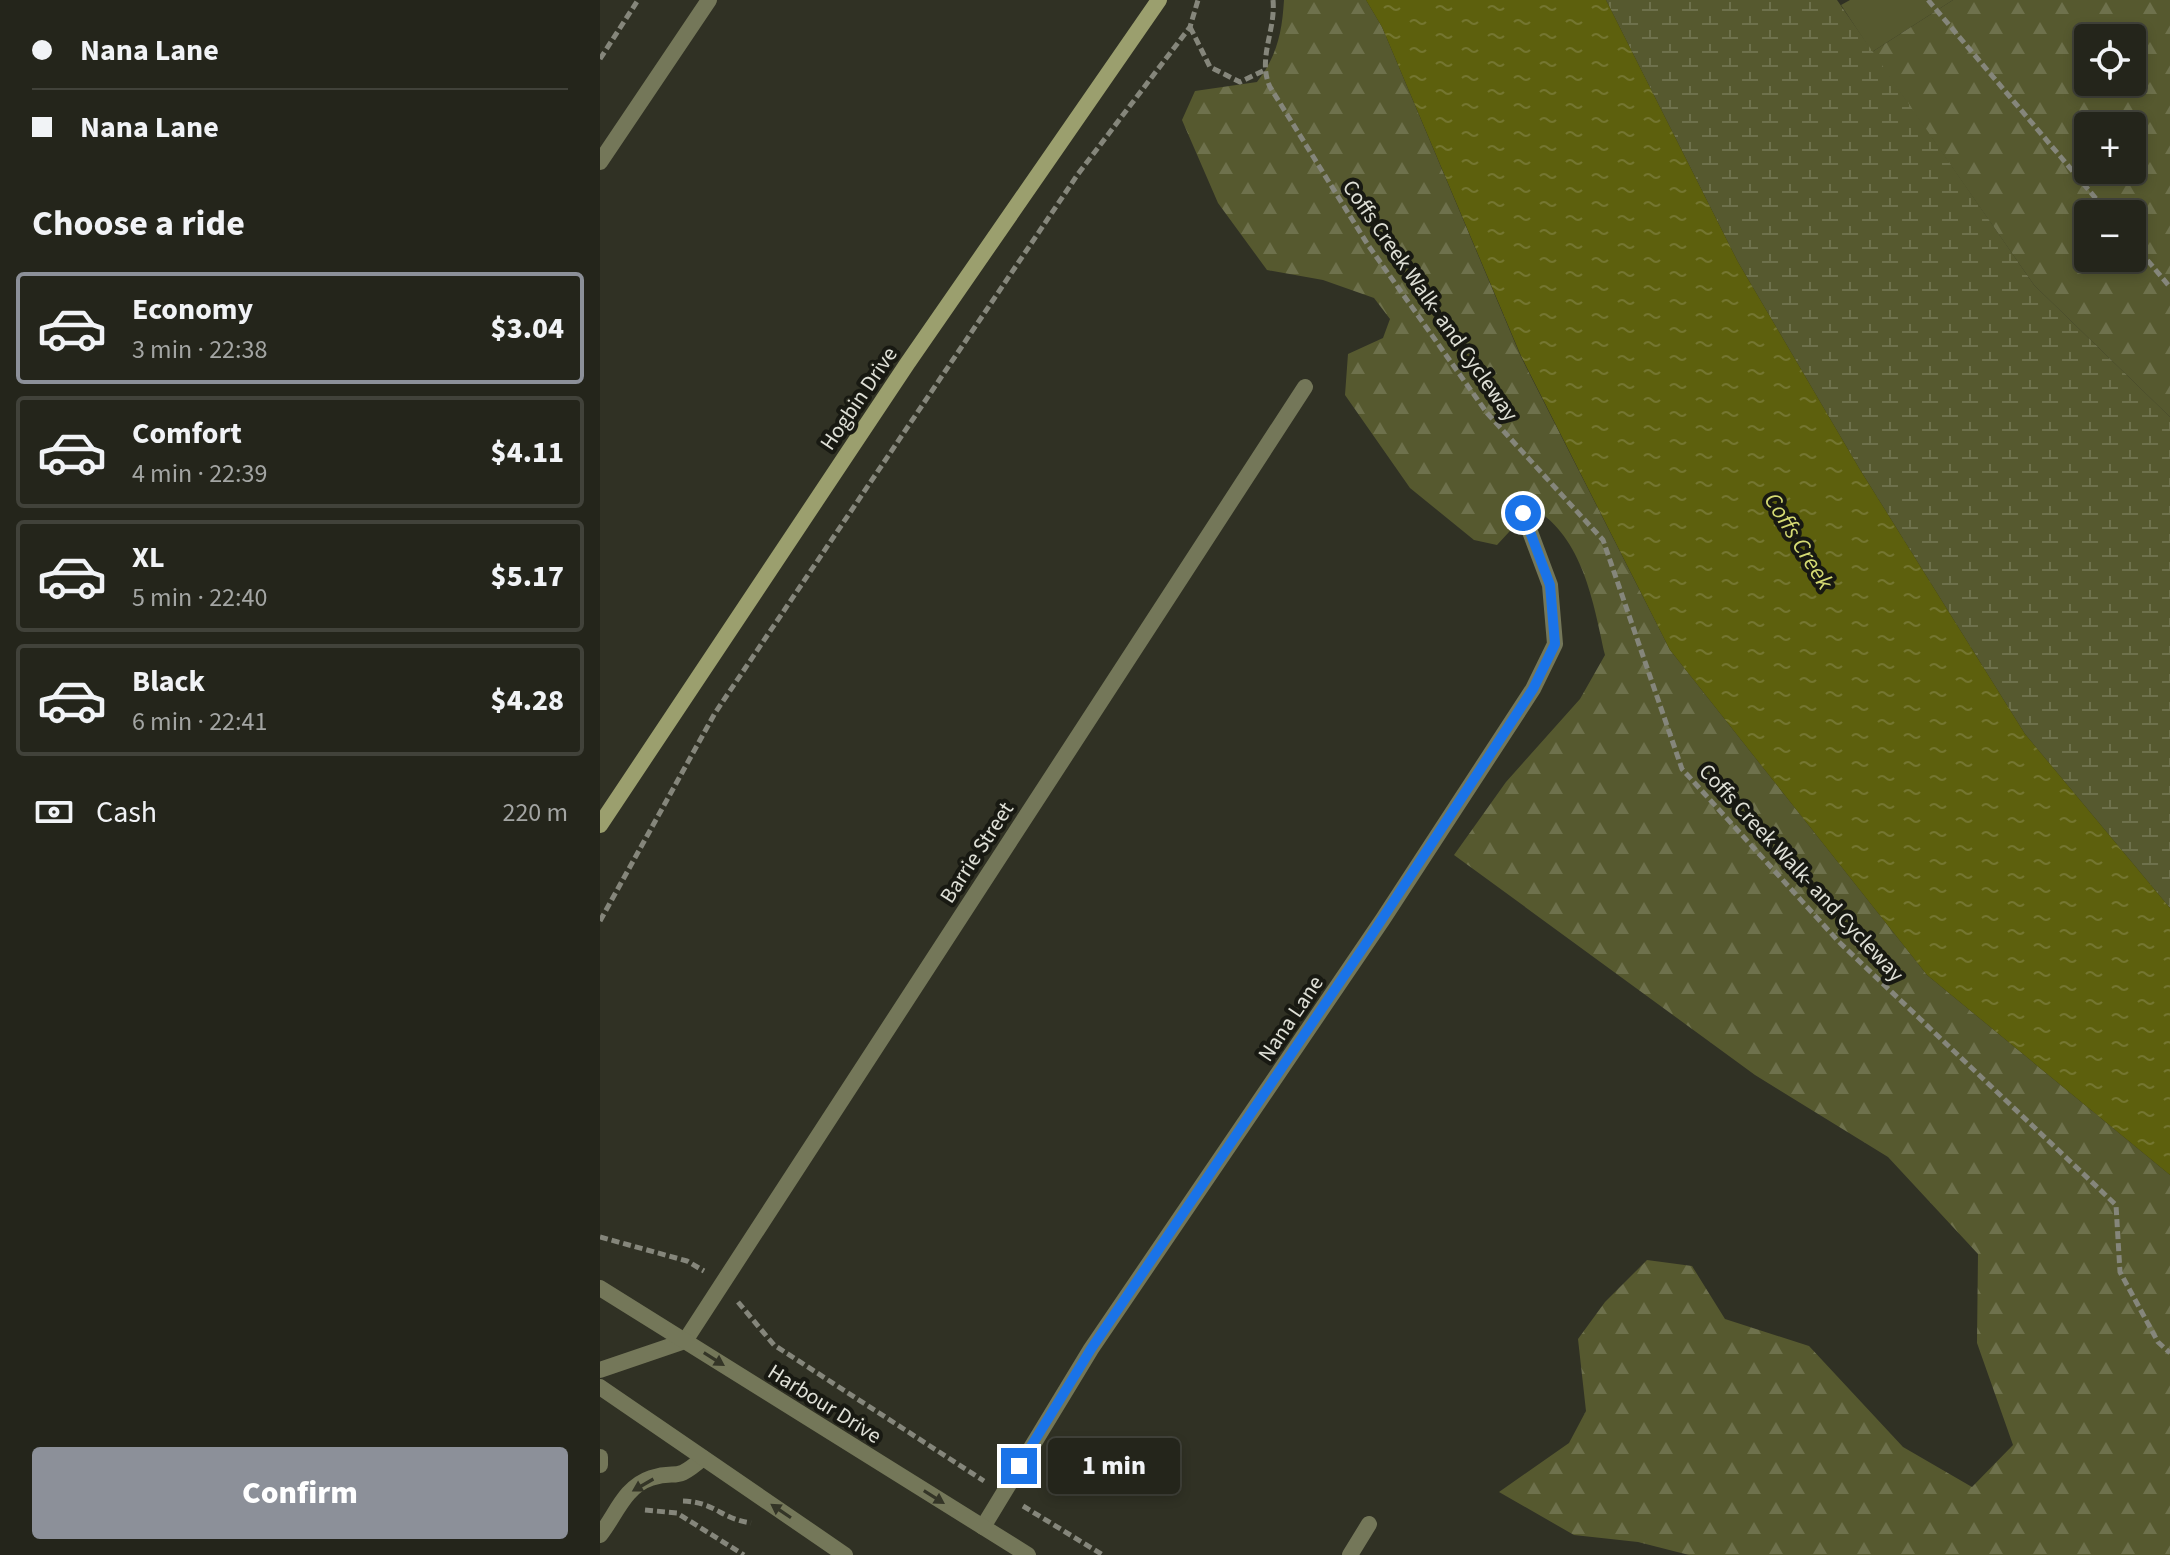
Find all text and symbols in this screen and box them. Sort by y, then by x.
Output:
map controls [2074,24,2146,272]
button: locate [2074,24,2146,96]
text: Nana Lane [80,29,219,72]
text: Nana Lane [80,106,219,149]
button: + [2074,112,2146,184]
street label: Coffs Creek Walk- and Cycleway [1334,173,1526,428]
text: Choose a ride [32,198,245,249]
button: − [2074,200,2146,272]
text: Economy [132,288,253,331]
icon: car [36,292,108,364]
text: $3.04 [491,307,564,350]
text: 3 min · 22:38 [132,331,267,368]
street label: Hogbin Drive [812,340,905,457]
text: Comfort [132,412,242,455]
icon: car [36,416,108,488]
text: $4.11 [491,431,564,474]
text: 4 min · 22:39 [132,455,267,492]
water label: Coffs Creek [1755,486,1843,597]
route start [1505,495,1541,531]
text: XL [132,536,165,579]
icon: car [36,540,108,612]
text: $5.17 [491,555,564,598]
text: 5 min · 22:40 [132,579,267,616]
text: Black [132,660,205,703]
icon: car [36,664,108,736]
text: $4.28 [491,679,564,722]
text: 6 min · 22:41 [132,703,267,740]
street label: Coffs Creek Walk- and Cycleway [1691,756,1912,990]
icon: cash [32,790,76,834]
text: Cash [96,791,157,834]
text: 220 m [502,794,568,831]
street label: Barrie Street [932,795,1022,910]
street label: Nana Lane [1250,969,1331,1068]
one-way arrow [703,1352,724,1367]
street label: Harbour Drive [761,1356,888,1452]
callout: 1 min [1047,1438,1179,1494]
button: Confirm [32,1447,568,1539]
text: 1 min [1082,1447,1146,1484]
route end [1001,1448,1037,1484]
one-way arrow [632,1477,654,1491]
one-way arrow [923,1489,945,1503]
one-way arrow [770,1504,791,1519]

